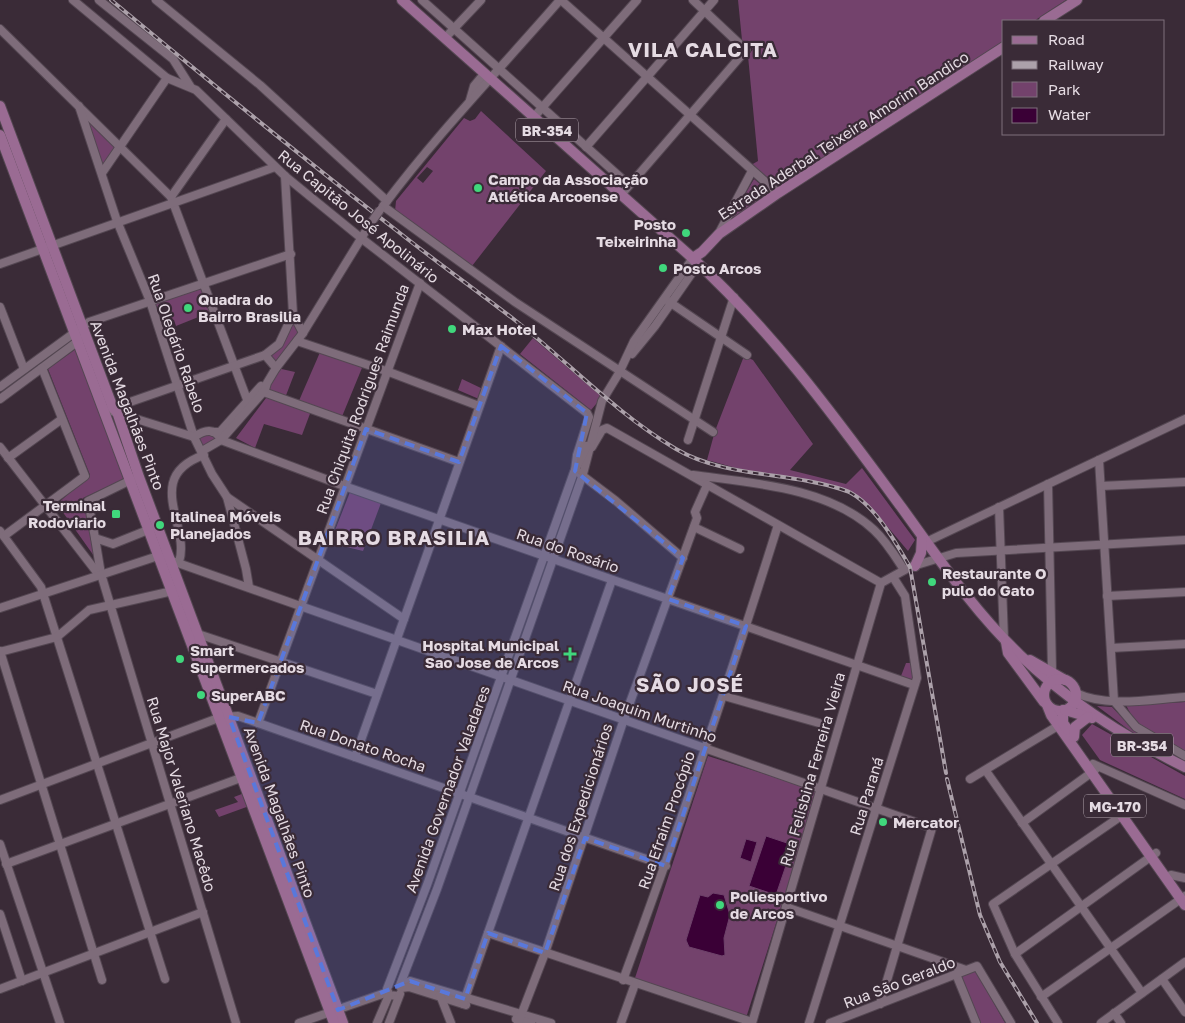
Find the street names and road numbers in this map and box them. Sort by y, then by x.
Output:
street label: Estrada Aderbal Teixeira Amorim Bandico [714,47,972,223]
road number: BR-354 [516,118,578,142]
street label: Rua Capitão José Apolinário [275,146,443,286]
street label: Rua Olegário Rabelo [145,271,209,415]
street label: Rua Chiquita Rodrigues Raimunda [312,281,412,517]
street label: Avenida Magalhães Pinto [87,317,169,493]
street label: Rua do Rosário [514,524,622,576]
street label: Rua Felisbina Ferreira Vieira [776,670,848,868]
street label: Rua Joaquim Murtinho [561,676,719,746]
street label: Avenida Governador Valadares [401,683,493,895]
street label: Rua Major Valeriano Macêdo [144,694,220,894]
street label: Rua Donato Rocha [298,715,428,775]
street label: Rua dos Expedicionários [544,721,616,893]
street label: Avenida Magalhães Pinto [241,724,319,900]
road number: BR-354 [1111,734,1173,756]
street label: Rua Efraim Procópio [634,749,698,891]
street label: Rua Paraná [846,755,886,837]
road number: MG-170 [1084,794,1146,818]
street label: Rua São Geraldo [841,952,957,1012]

